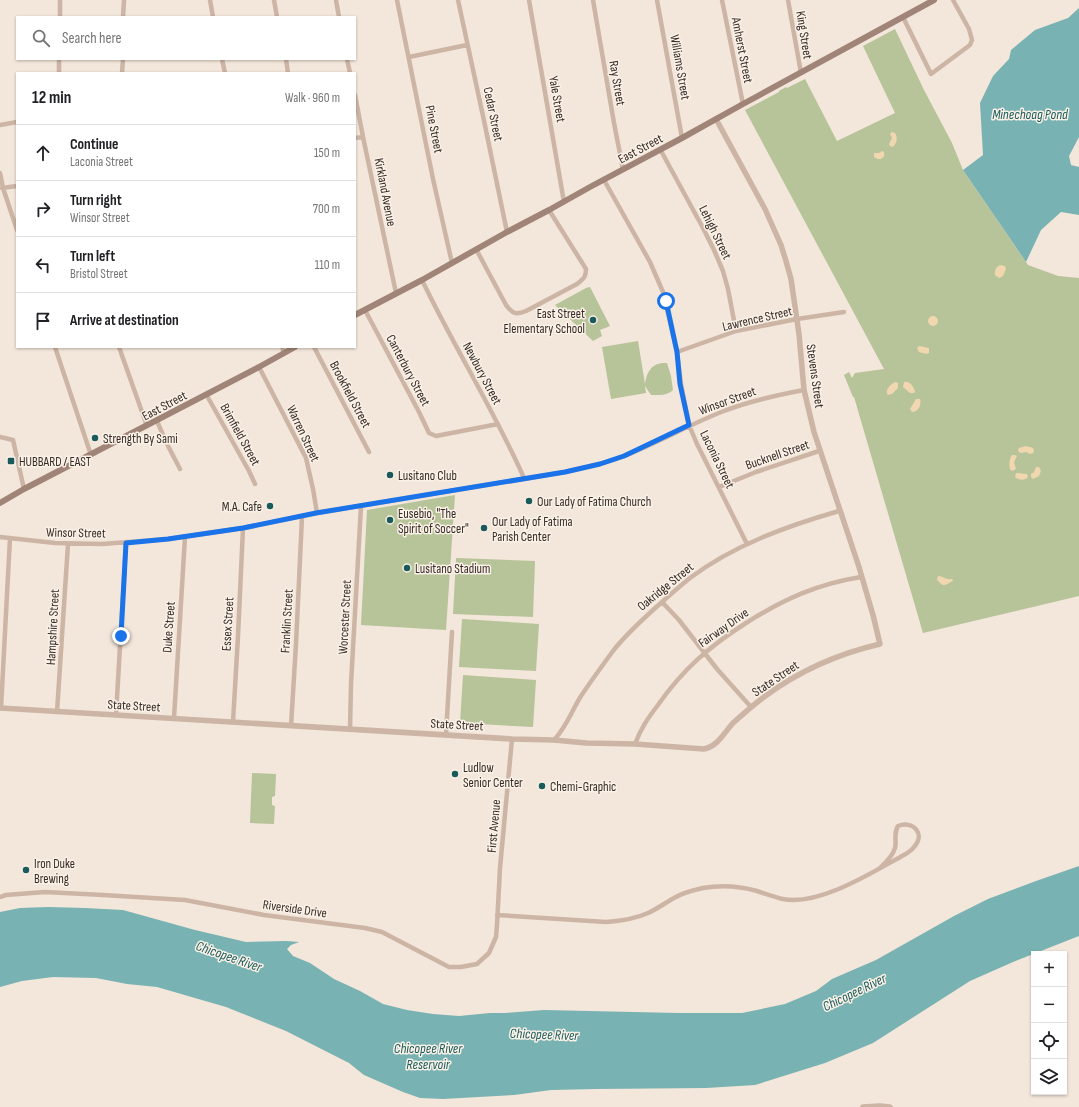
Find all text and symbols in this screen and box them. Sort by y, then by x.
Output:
street label: King Street [792,10,816,60]
street label: Amherst Street [728,15,756,84]
search box [16,16,356,60]
icon: search [30,27,52,49]
text: Search here [62,29,122,48]
street label: Williams Street [666,33,694,101]
street label: Ray Street [605,59,629,107]
street label: Yale Street [545,75,569,124]
street label: Cedar Street [479,86,507,143]
text: 12 min [32,88,71,108]
text: Walk · 960 m [285,90,340,106]
street label: Pine Street [422,104,446,154]
water label: Minechoag Pond [992,106,1069,123]
street label: East Street [615,130,666,167]
text: Continue [70,135,119,154]
icon: ahead [32,142,54,164]
text: 150 m [314,145,340,161]
text: Laconia Street [70,154,133,170]
street label: Kirkland Avenue [371,157,399,228]
text: Turn right [70,191,122,210]
icon: right [32,198,54,220]
text: 700 m [313,201,340,217]
street label: Lehigh Street [695,203,735,262]
text: Winsor Street [70,210,130,226]
text: Turn left [70,247,115,266]
icon: left [32,254,54,276]
text: 110 m [315,257,340,273]
text: Bristol Street [70,266,128,282]
route start [657,292,675,310]
street label: Lawrence Street [721,303,794,335]
place label: East Street Elementary School [503,306,585,337]
icon: arrive [32,310,54,332]
text: Arrive at destination [70,311,179,330]
marker: East Street Elementary School [588,315,598,325]
street label: Canterbury Street [383,332,434,409]
street label: Newbury Street [459,340,505,407]
street label: Stevens Street [803,343,827,409]
street label: Brookfield Street [326,358,374,431]
street label: Winsor Street [697,383,758,419]
street label: East Street [139,387,190,424]
street label: Brimfield Street [217,401,264,468]
street label: Warren Street [283,403,323,464]
street label: Laconia Street [696,428,738,491]
place label: Strength By Sami [103,431,178,447]
marker: Strength By Sami [90,433,100,443]
street label: Bucknell Street [743,437,811,473]
place label: HUBBARD / EAST [19,454,91,470]
marker: HUBBARD / EAST [6,456,16,466]
place label: Lusitano Club [398,468,457,484]
marker: Lusitano Club [385,470,395,480]
place label: Our Lady of Fatima Church [537,494,651,510]
marker: Our Lady of Fatima Church [524,496,534,506]
place label: M.A. Cafe [222,499,262,515]
marker: M.A. Cafe [265,501,275,511]
place label: Eusebio, "The Spirit of Soccer" [398,506,469,537]
place label: Our Lady of Fatima Parish Center [492,514,573,545]
marker: Eusebio, "The Spirit of Soccer" [385,515,395,525]
marker: Our Lady of Fatima Parish Center [479,523,489,533]
street label: Winsor Street [46,524,106,542]
street label: Oakridge Street [634,559,697,614]
place label: Lusitano Stadium [415,561,490,577]
marker: Lusitano Stadium [402,563,412,573]
street label: Worcester Street [335,579,355,655]
street label: Hampshire Street [43,589,63,666]
street label: Franklin Street [277,589,297,654]
street label: Essex Street [219,597,237,651]
street label: Duke Street [159,601,179,653]
street label: Fairway Drive [695,605,752,651]
route end [112,627,130,645]
street label: State Street [749,657,802,700]
street label: State Street [107,697,161,715]
street label: State Street [430,716,484,734]
place label: Ludlow Senior Center [463,760,523,791]
marker: Ludlow Senior Center [450,769,460,779]
place label: Chemi-Graphic [550,779,616,795]
marker: Chemi-Graphic [537,781,547,791]
street label: First Avenue [484,799,504,853]
place label: Iron Duke Brewing [34,856,75,887]
marker: Iron Duke Brewing [21,865,31,875]
street label: Riverside Drive [262,897,328,921]
water label: Chicopee River [194,937,265,976]
map controls [1031,951,1067,1095]
button: + [1031,951,1067,987]
water label: Chicopee River [820,969,890,1015]
button: − [1031,987,1067,1023]
button: locate [1031,1023,1067,1059]
water label: Chicopee River [509,1025,580,1044]
water label: Chicopee River Reservoir [394,1040,463,1073]
button: layers [1031,1059,1067,1095]

